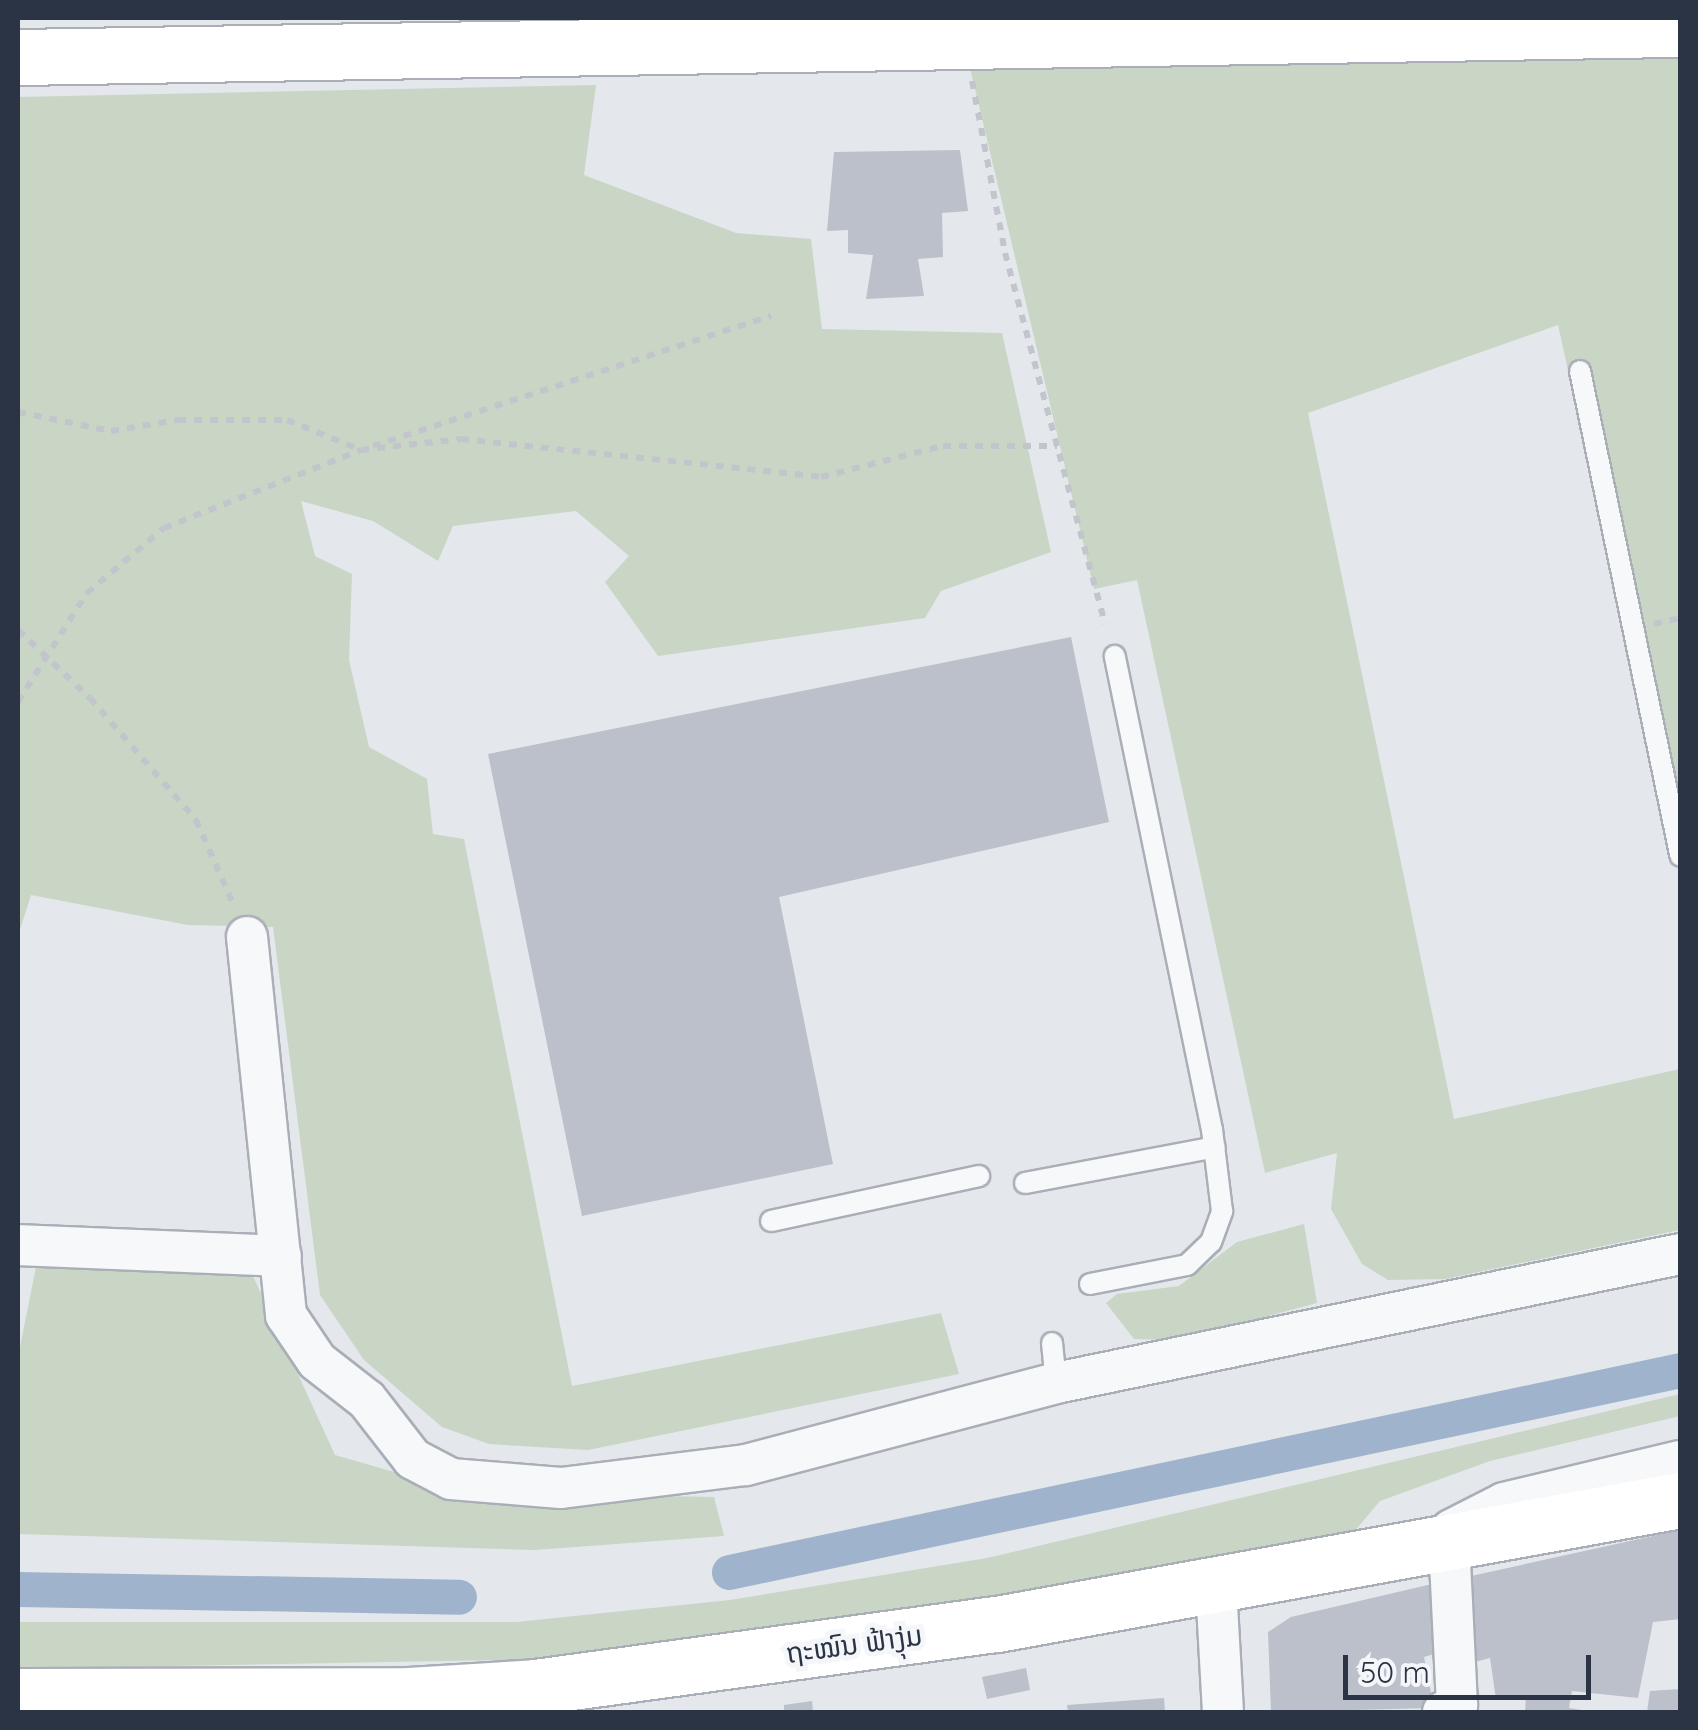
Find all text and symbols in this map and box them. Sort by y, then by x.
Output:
street label: ຖະໝົນ ຟ້າງຸ່ມ [784,1618,924,1670]
scale bar [1348,1635,1596,1697]
text: 50 m [1360,1653,1430,1691]

